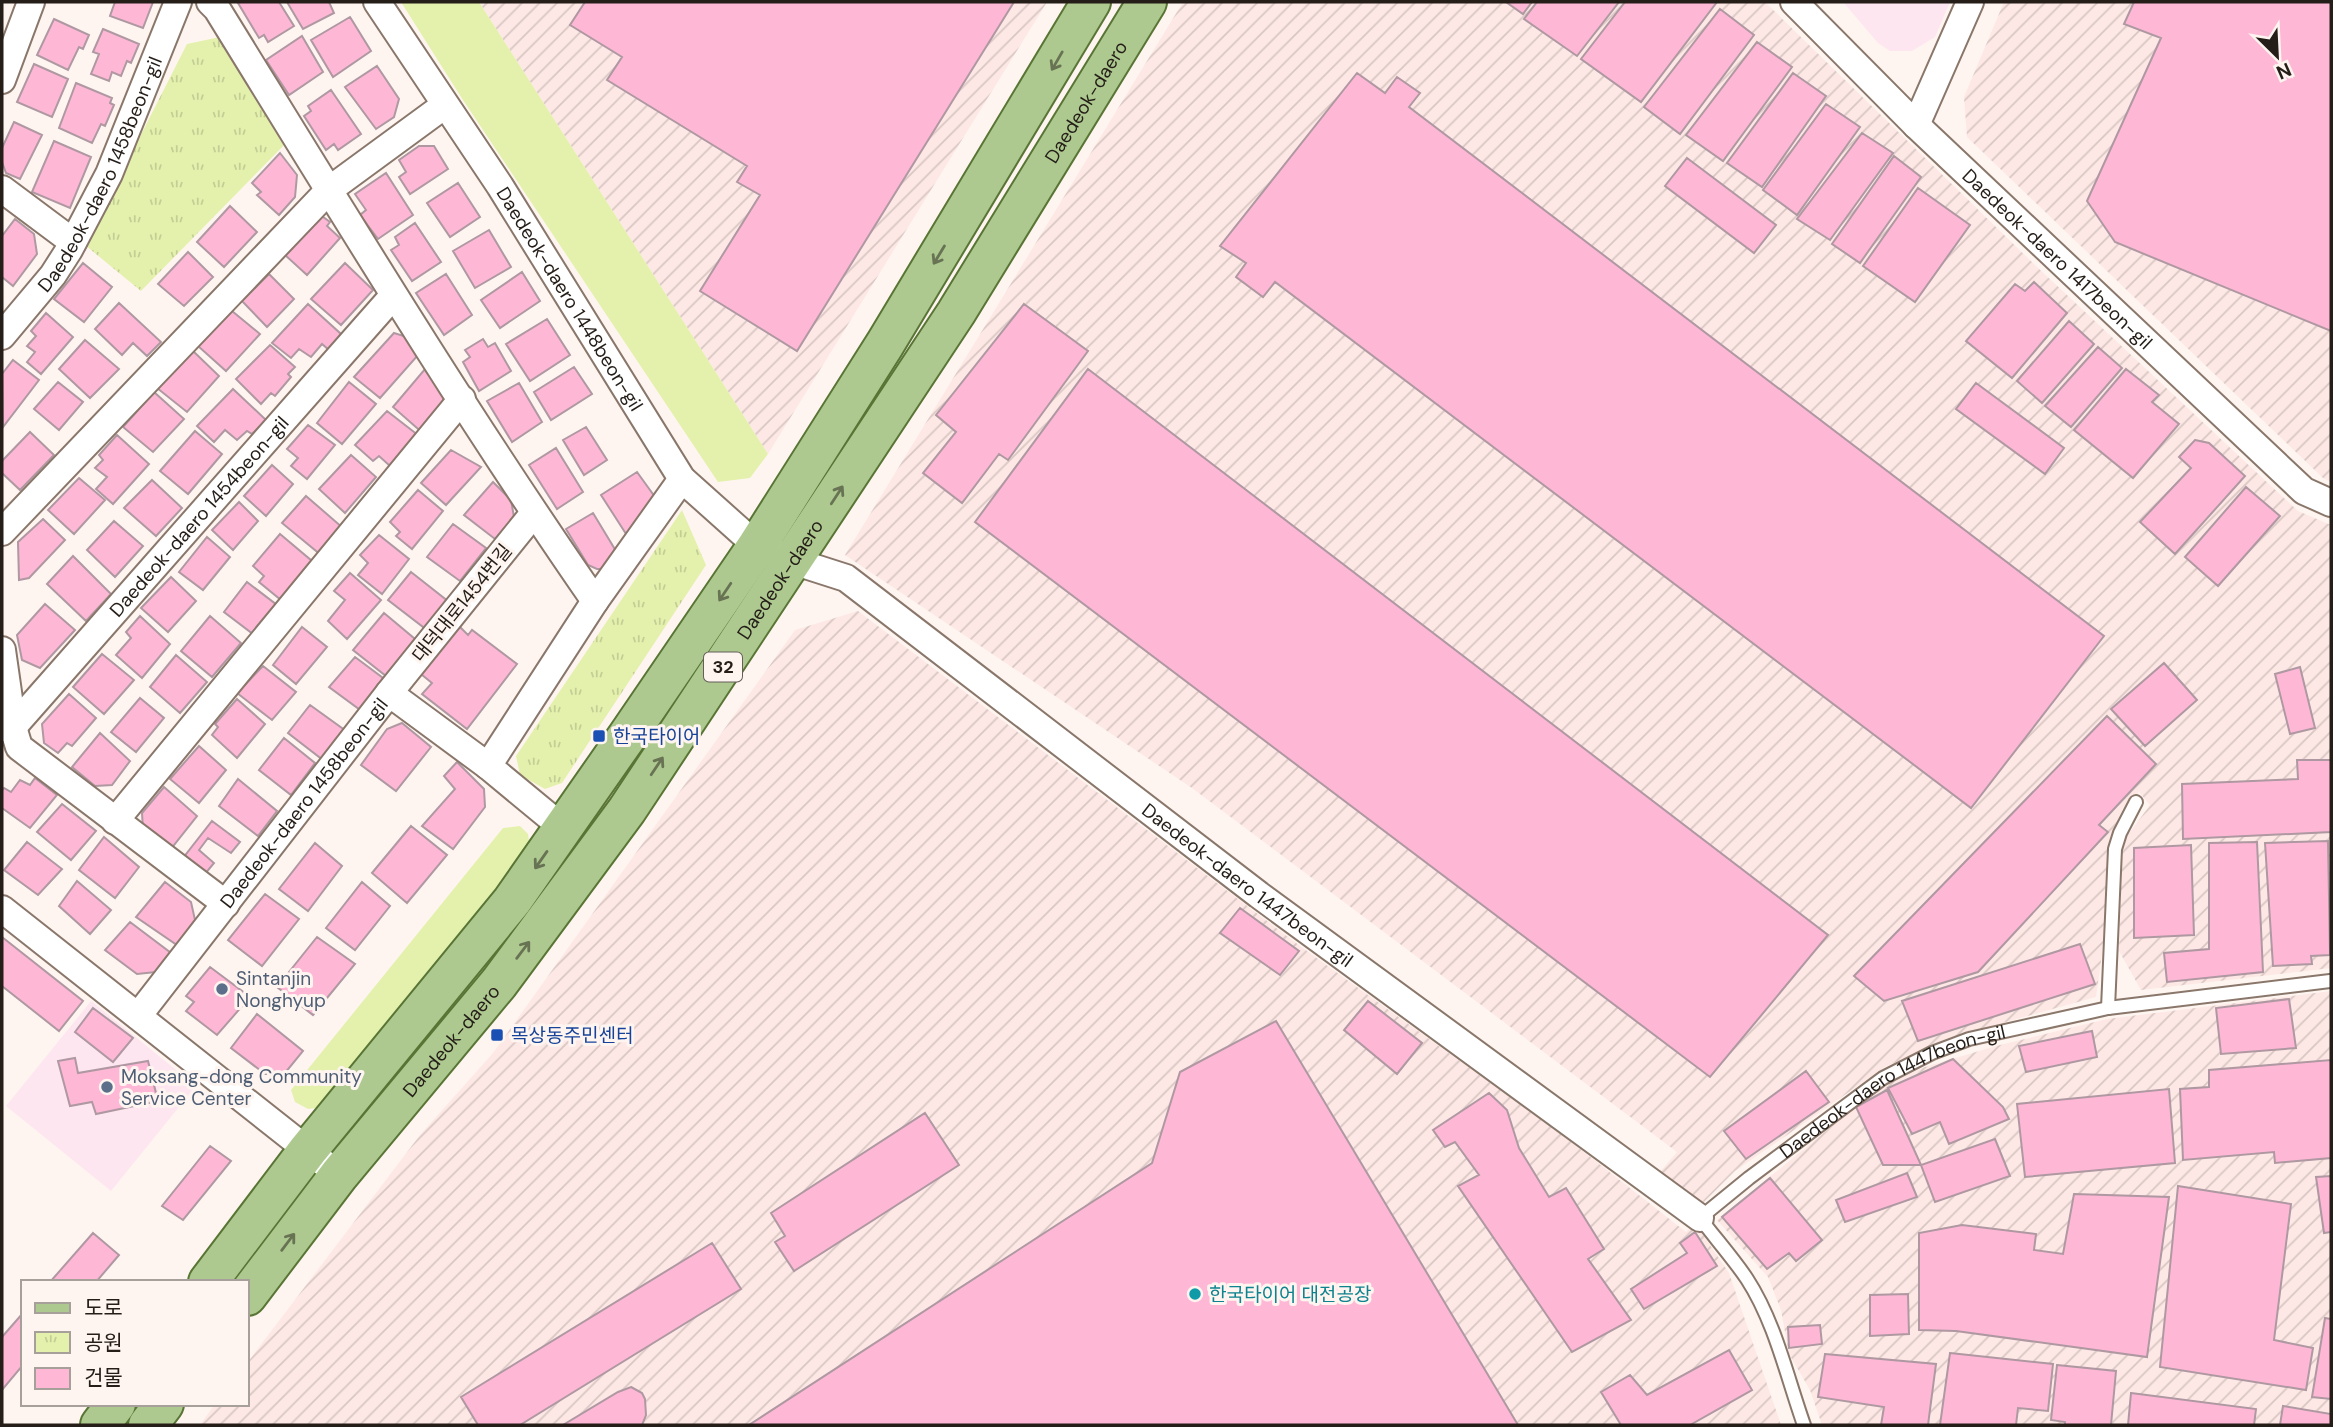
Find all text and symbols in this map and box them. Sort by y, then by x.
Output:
north arrow [2242,21,2312,91]
street label: Daedeok-daero [1039,36,1133,168]
one-way arrow [1049,50,1063,70]
street label: Daedeok-daero 1458beon-gil [32,53,167,297]
text: N [2272,57,2295,85]
street label: Daedeok-daero 1417beon-gil [1957,163,2158,354]
street label: Daedeok-daero 1448beon-gil [491,182,649,415]
one-way arrow [932,245,946,265]
street label: Daedeok-daero 1454beon-gil [104,411,294,622]
one-way arrow [830,486,844,505]
street label: Daedeok-daero [731,514,829,644]
street label: 대덕대로1454번길 [407,539,517,667]
one-way arrow [718,582,732,601]
road number: 32 [704,652,742,682]
street label: Daedeok-daero 1458beon-gil [214,693,393,913]
place label: 한국타이어 [613,724,700,749]
marker: 한국타이어 [591,728,607,744]
one-way arrow [650,757,664,776]
street label: Daedeok-daero 1447beon-gil [1137,797,1358,972]
one-way arrow [533,850,548,869]
one-way arrow [516,941,531,960]
place label: Sintanjin Nonghyup [236,966,326,1013]
street label: Daedeok-daero [397,979,505,1102]
marker: Sintanjin Nonghyup [214,981,230,997]
street label: Daedeok-daero 1447beon-gil [1774,1019,2008,1164]
place label: 목상동주민센터 [511,1023,633,1048]
marker: 목상동주민센터 [489,1027,505,1043]
place label: Moksang-dong Community Service Center [121,1064,362,1111]
marker: Moksang-dong Community Service Center [99,1079,115,1095]
one-way arrow [281,1233,296,1251]
legend [21,1280,248,1406]
place label: 한국타이어 대전공장 [1209,1282,1371,1307]
marker: 한국타이어 대전공장 [1187,1286,1203,1302]
text: 도로 [84,1294,123,1322]
text: 공원 [84,1329,123,1357]
text: 건물 [84,1364,123,1392]

